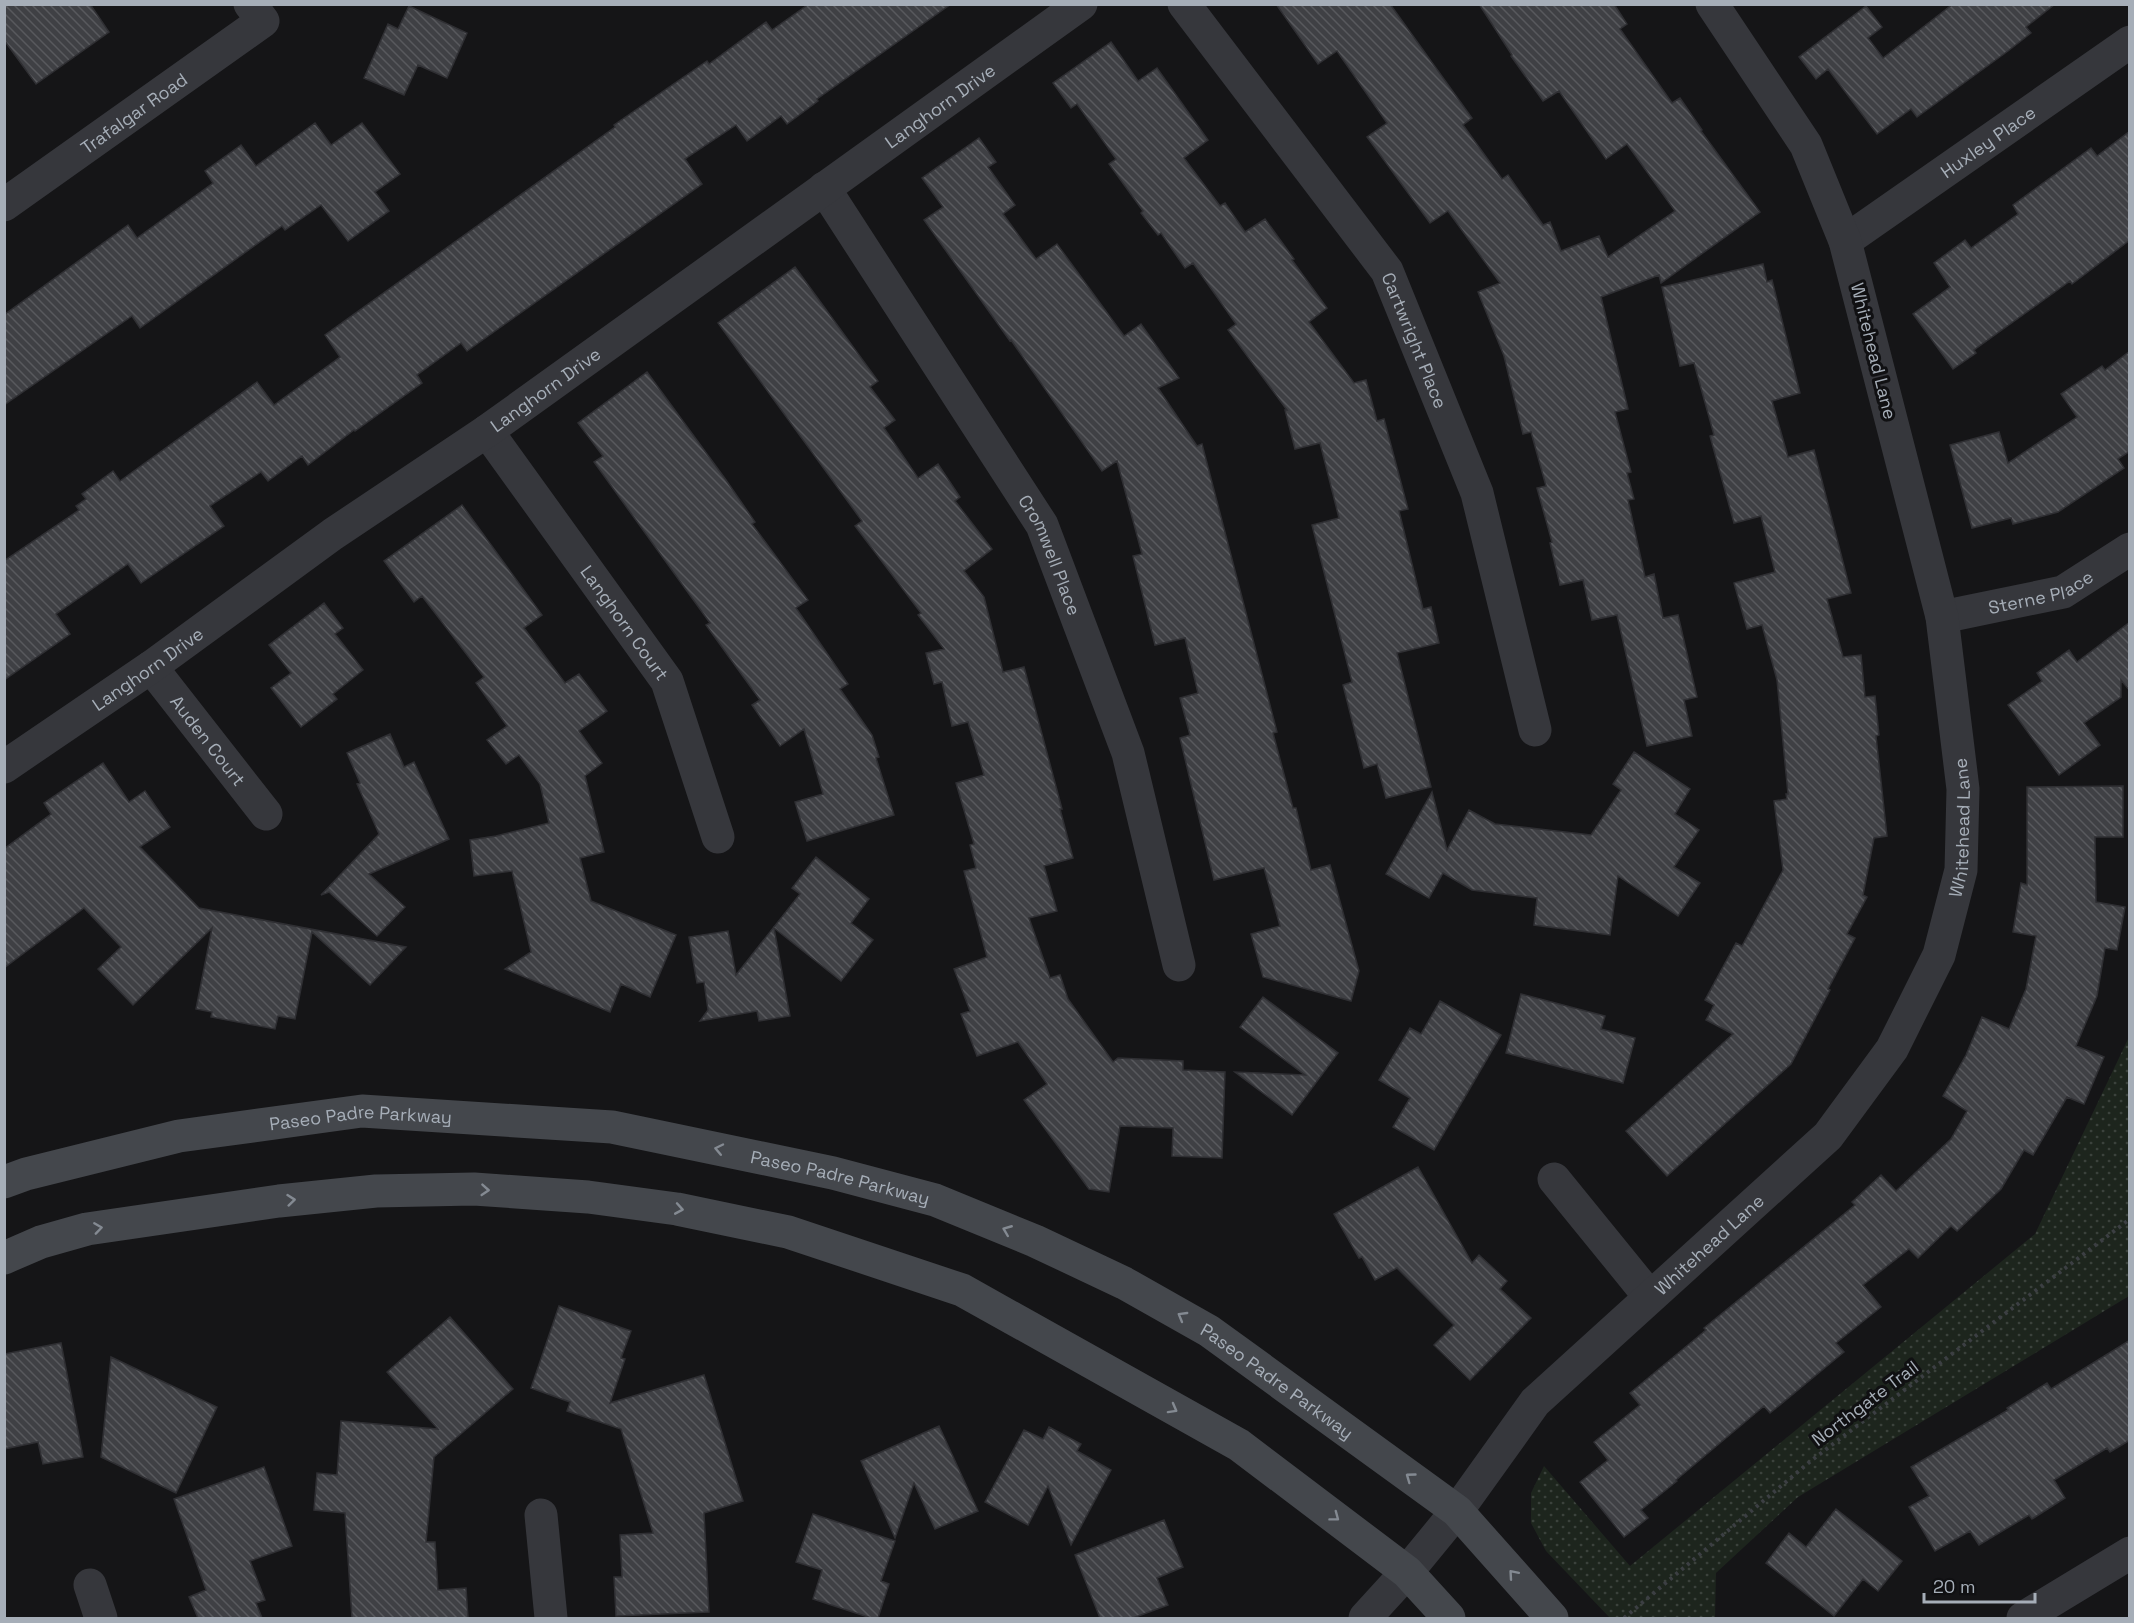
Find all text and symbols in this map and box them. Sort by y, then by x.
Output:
street label: Langhorn Drive [880,58,999,153]
street label: Trafalgar Road [76,67,191,159]
street label: Huxley Place [1936,100,2040,183]
street label: Cartwright Place [1377,269,1453,411]
street label: Whitehead Lane [1846,280,1902,422]
street label: Langhorn Drive [485,342,605,437]
street label: Cromwell Place [1014,490,1086,618]
street label: Langhorn Court [576,561,674,685]
street label: Sterne Place [1986,564,2097,619]
street label: Langhorn Drive [87,621,207,715]
street label: Auden Court [166,690,251,790]
street label: Whitehead Lane [1943,757,1975,900]
street label: Paseo Padre Parkway [268,1099,453,1135]
one-way arrow [715,1143,725,1156]
street label: Paseo Padre Parkway [749,1145,933,1210]
one-way arrow [481,1183,490,1196]
street label: Whitehead Lane [1649,1189,1768,1300]
one-way arrow [286,1194,295,1207]
one-way arrow [675,1203,684,1215]
one-way arrow [93,1222,103,1234]
one-way arrow [1003,1225,1014,1237]
one-way arrow [1178,1312,1188,1323]
street label: Paseo Padre Parkway [1197,1317,1358,1444]
street label: Northgate Trail [1807,1355,1923,1451]
one-way arrow [1167,1402,1178,1413]
one-way arrow [1405,1473,1416,1484]
one-way arrow [1328,1510,1339,1521]
scale bar [1924,1566,2035,1604]
one-way arrow [1509,1571,1520,1581]
text: 20 m [1933,1575,1976,1598]

